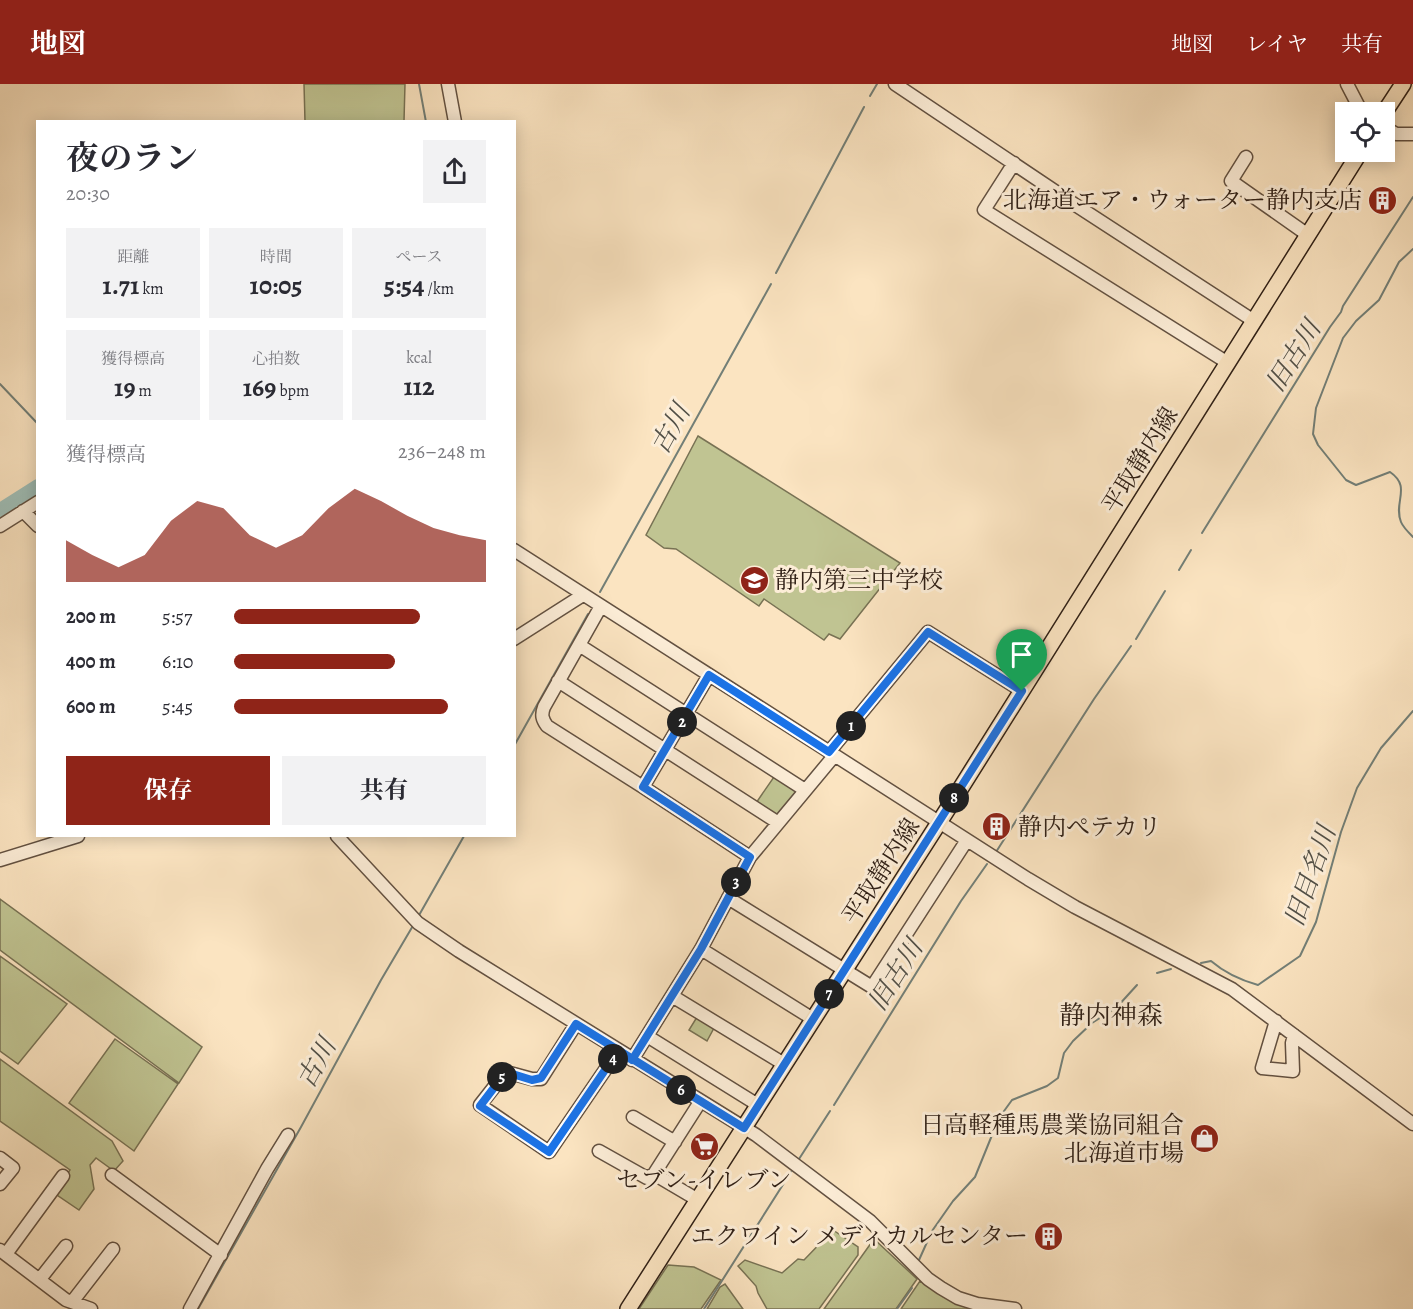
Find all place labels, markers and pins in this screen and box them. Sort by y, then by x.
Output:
place label: 北海道エア・ウォーター静内支店 [1003,184,1362,216]
building icon: 北海道エア・ウォーター静内支店 [1367,184,1399,216]
school or university icon: 静内第三中学校 [738,564,770,596]
place label: 静内第三中学校 [775,564,943,596]
pin [996,629,1047,691]
pin: 2 [667,707,697,737]
pin: 1 [836,711,866,741]
pin: 8 [939,783,969,813]
building icon: 静内ぺテカリ [981,811,1013,843]
place label: 静内ぺテカリ [1018,811,1162,843]
pin: 3 [721,867,751,897]
pin: 7 [814,979,844,1009]
pin: 4 [598,1044,628,1074]
pin: 5 [487,1062,517,1092]
pin: 6 [666,1075,696,1105]
place label: 日高軽種馬農業協同組合 北海道市場 [920,1109,1184,1169]
shop icon: 日高軽種馬農業協同組合 北海道市場 [1189,1123,1221,1155]
supermarket icon: セブン-イレブン [688,1131,720,1163]
place label: セブン-イレブン [616,1164,792,1196]
place label: エクワイン メディカルセンター [691,1220,1028,1252]
building icon: エクワイン メディカルセンター [1033,1220,1065,1252]

